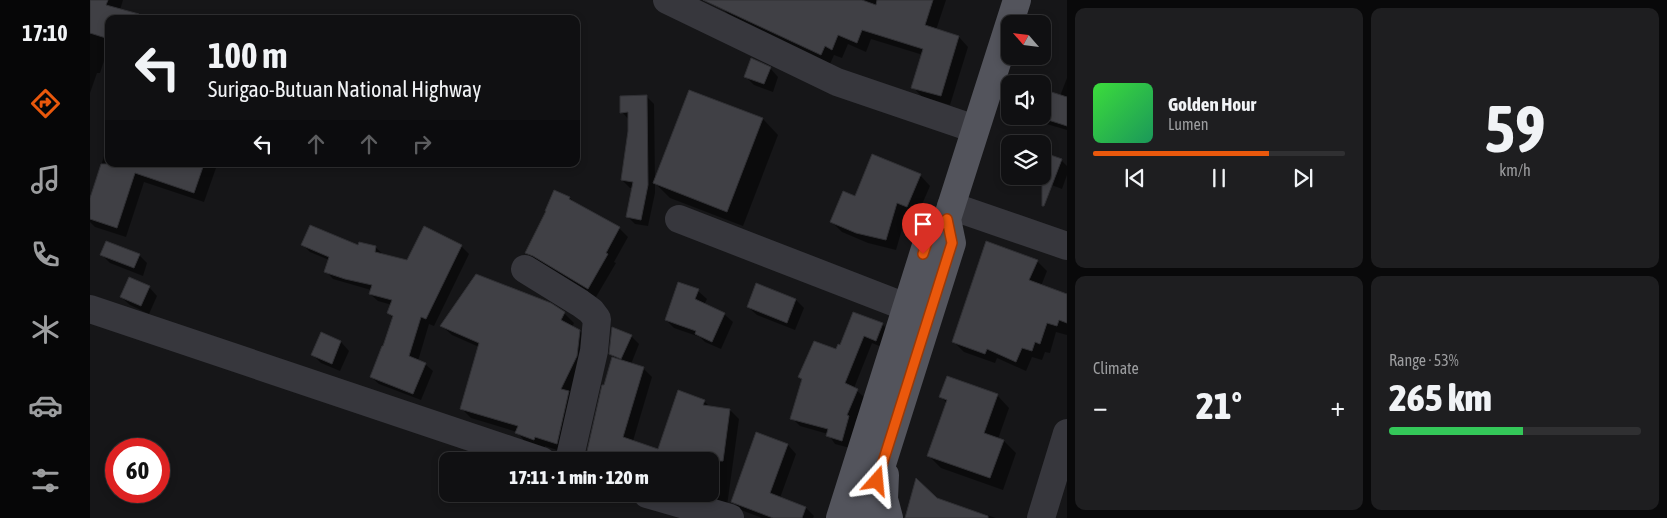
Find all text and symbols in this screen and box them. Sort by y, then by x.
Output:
north arrow [1001,15,1051,65]
map controls [1001,15,1051,185]
text: 17:10 [22,20,68,46]
icon: left [125,35,190,100]
text: 100 m [208,35,287,75]
button: sound [1001,75,1051,125]
text: Surigao-Butuan National Highway [208,76,481,102]
icon: directions [28,86,63,121]
text: 59 [1484,91,1546,166]
text: Golden Hour [1168,93,1256,115]
text: Lumen [1168,115,1208,133]
icon: left [249,130,277,158]
icon: ahead [302,130,330,158]
icon: ahead [355,130,383,158]
icon: right [408,130,436,158]
button: layers [1001,135,1051,185]
text: km/h [1499,161,1531,179]
icon: music [28,162,63,197]
icon: previous [1121,164,1149,192]
icon: pause [1205,164,1233,192]
icon: next [1289,164,1317,192]
pin [902,203,944,254]
icon: arrive [909,210,937,238]
icon: phone [28,237,63,272]
icon: climate [28,312,63,347]
text: Range · 53% [1389,351,1459,369]
text: Climate [1093,359,1139,377]
text: 265 km [1389,376,1492,419]
text: 21° [1196,384,1242,427]
icon: car [28,388,63,423]
text: − [1093,390,1108,422]
text: + [1330,390,1345,422]
speed limit sign: 60 [105,438,170,503]
position arrow [850,454,902,506]
icon: filters [28,463,63,498]
text: 17:11 · 1 min · 120 m [509,466,649,488]

